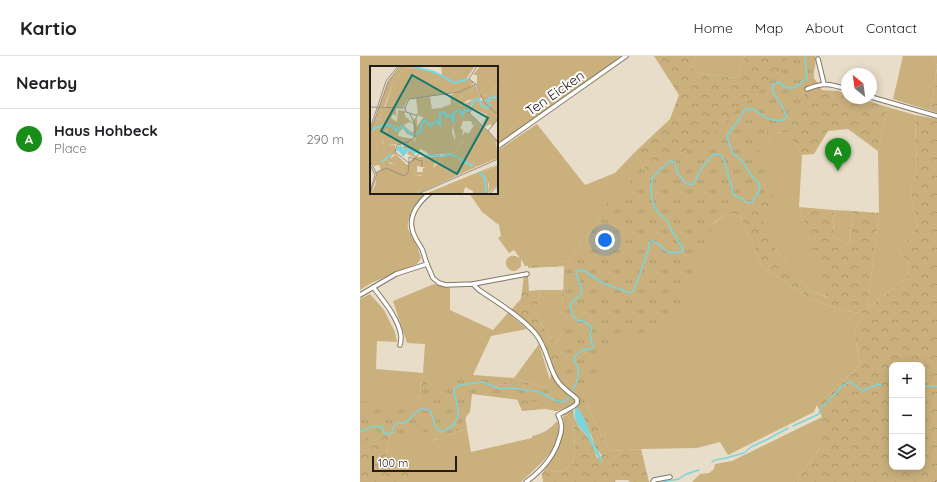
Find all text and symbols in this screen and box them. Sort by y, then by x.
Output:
text: Kartio [20,16,77,40]
text: Home [694,19,733,37]
text: Map [755,19,783,37]
text: About [805,19,844,37]
text: Contact [866,19,917,37]
inset map [370,66,498,194]
street label: Ten Eicken [522,66,588,120]
north arrow [841,68,877,104]
text: Nearby [16,72,77,93]
text: Haus Hohbeck [54,121,158,140]
text: A [25,131,33,147]
text: 290 m [306,131,344,147]
pin: A [825,138,851,171]
text: Place [54,140,87,156]
your location [595,230,615,250]
map controls [889,362,925,470]
button: + [889,362,925,398]
button: − [889,398,925,434]
button: layers [889,434,925,470]
scale bar [372,454,457,473]
text: 100 m [378,456,408,470]

